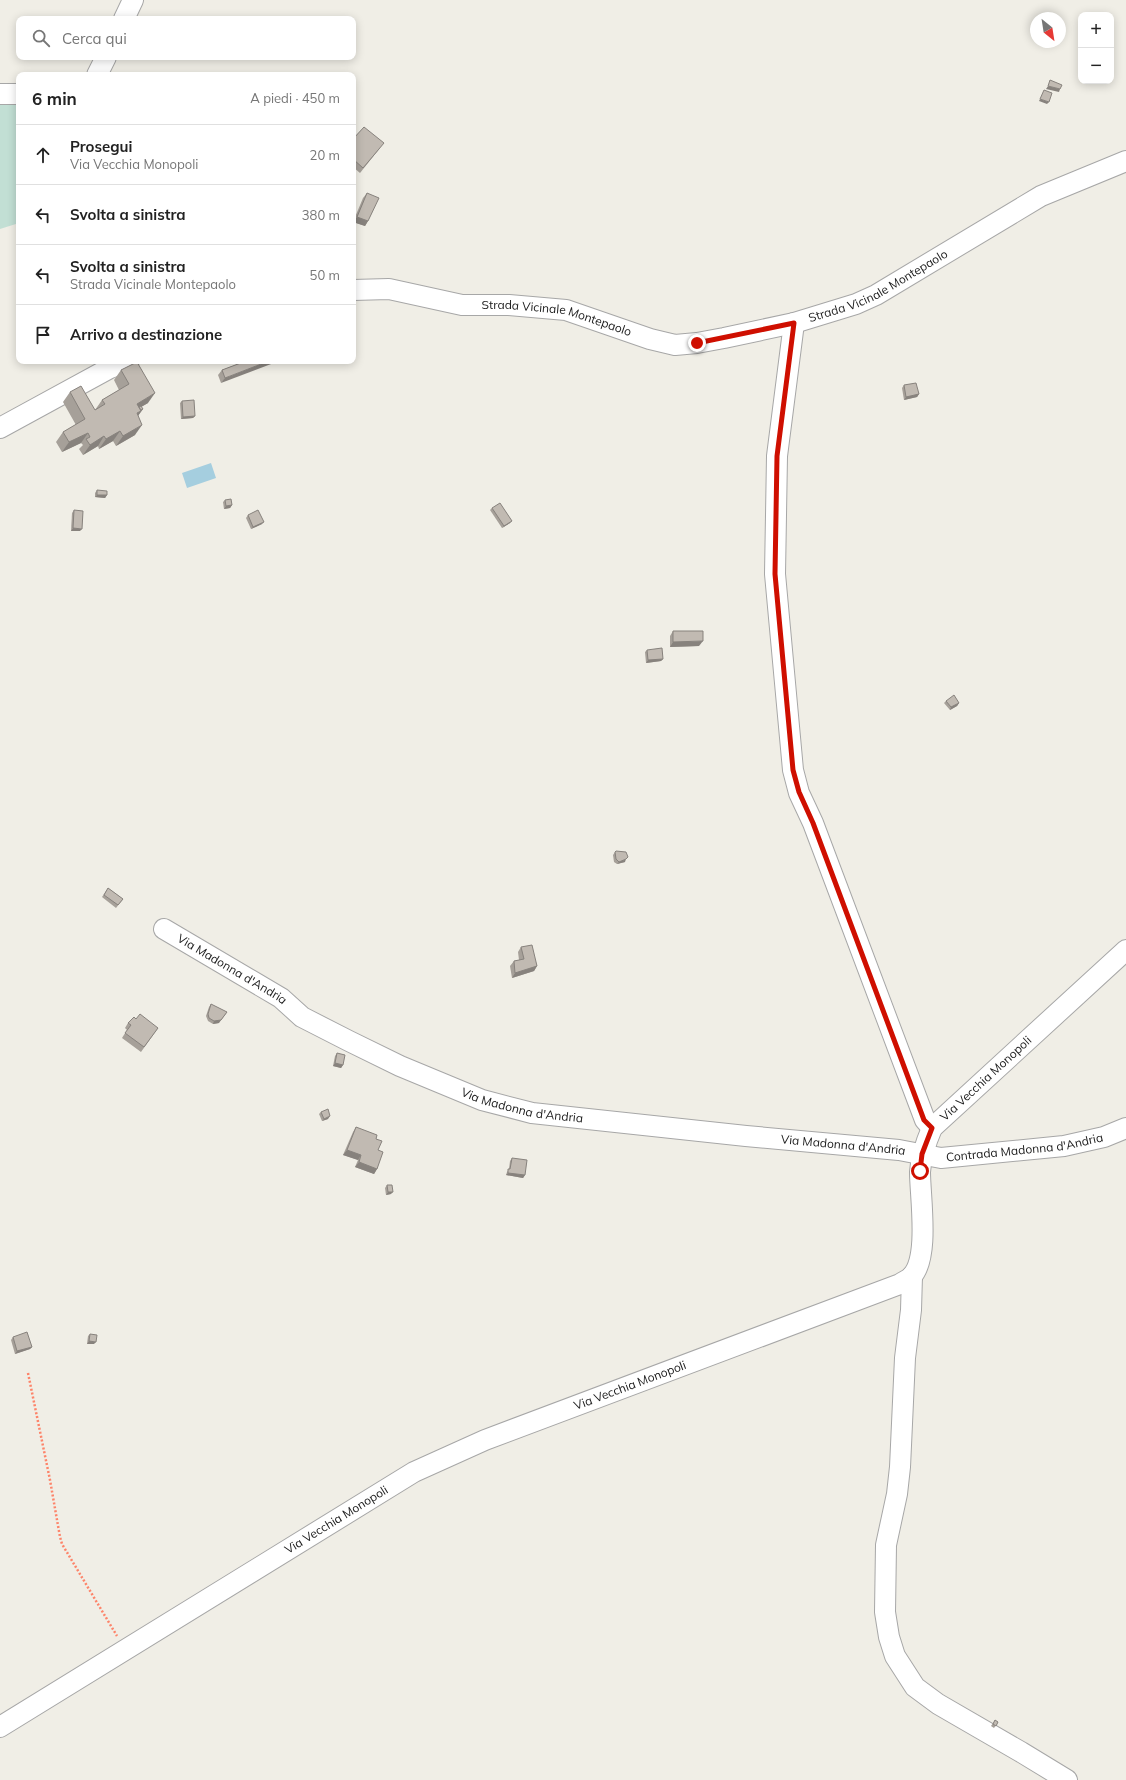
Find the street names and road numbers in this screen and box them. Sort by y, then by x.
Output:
street label: Strada Vicinale Montepaolo [807,246,950,325]
street label: Strada Vicinale Montepaolo [482,297,634,339]
street label: Via Madonna d'Andria [175,931,291,1007]
street label: Via Vecchia Monopoli [937,1032,1034,1124]
street label: Via Madonna d'Andria [459,1084,584,1125]
street label: Contrada Madonna d'Andria [945,1129,1104,1164]
street label: Via Madonna d'Andria [780,1131,907,1158]
street label: Via Vecchia Monopoli [572,1357,688,1413]
street label: Via Vecchia Monopoli [282,1482,391,1557]

